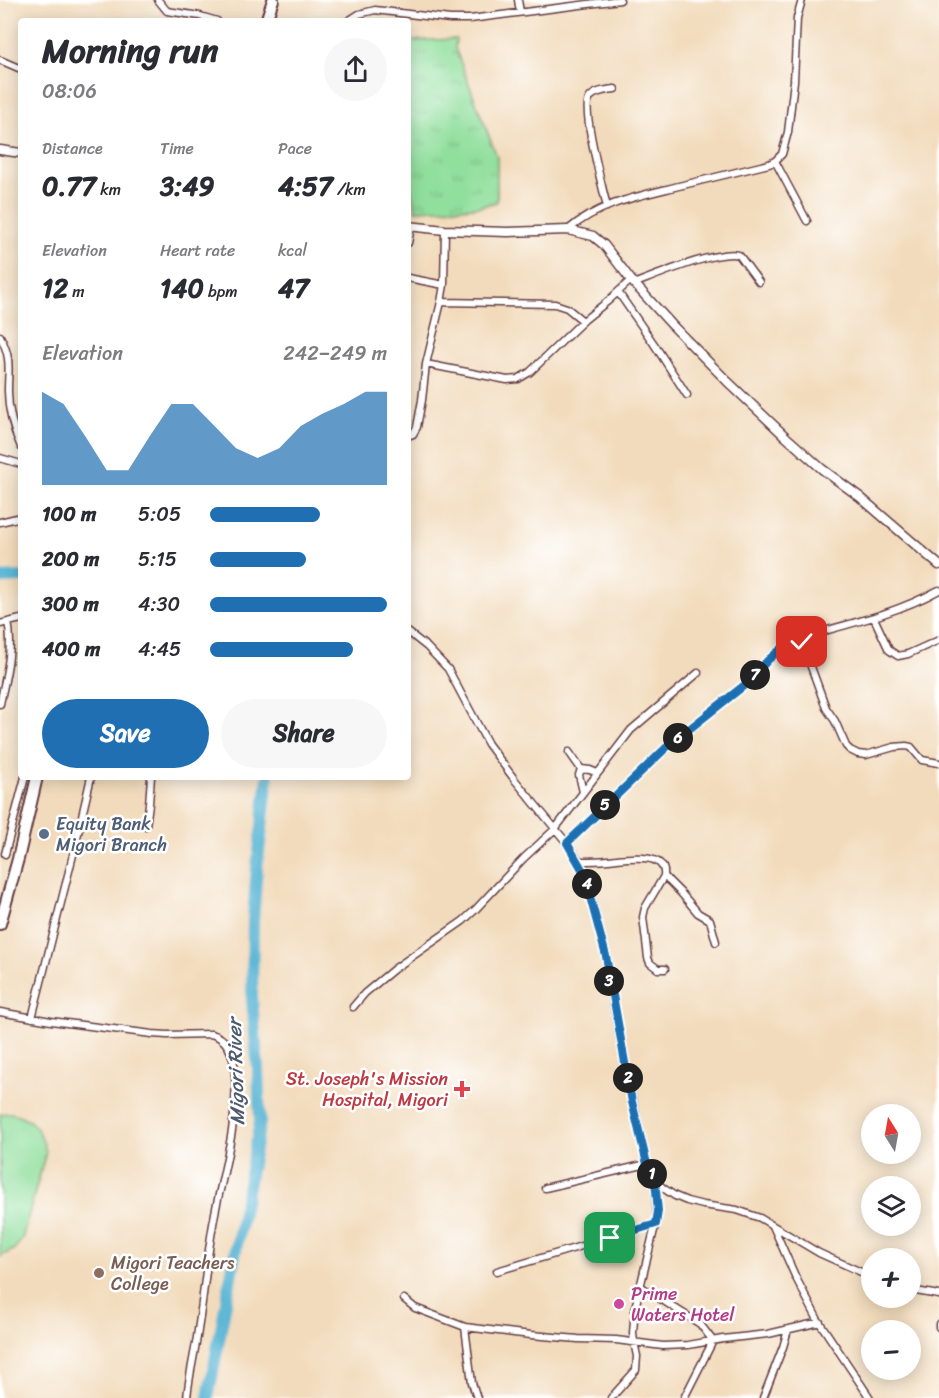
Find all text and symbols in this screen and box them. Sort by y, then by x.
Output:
text: Morning run [42,22,218,80]
button: share [324,38,387,101]
text: 08:06 [42,74,97,109]
text: Distance [42,134,103,163]
text: Time [160,134,194,163]
text: Pace [278,134,312,163]
text: 0.77 [42,163,96,209]
text: 3:49 [160,163,214,209]
text: 4:57 [278,163,333,209]
text: km [96,175,121,204]
text: /km [333,175,366,204]
text: Elevation [42,236,107,265]
text: Heart rate [160,236,235,265]
text: kcal [278,236,307,265]
text: 12 [42,265,68,311]
text: 140 [160,265,204,311]
text: 47 [278,265,309,311]
text: m [68,277,85,306]
text: bpm [204,277,238,306]
text: Elevation [42,336,123,371]
text: 242–249 m [283,336,387,371]
text: 100 m [42,497,96,532]
text: 5:05 [138,497,181,532]
text: 200 m [42,542,99,577]
text: 5:15 [138,542,177,577]
text: 300 m [42,587,99,622]
text: 4:30 [138,587,180,622]
pin [776,616,827,667]
icon: check [785,625,818,658]
text: 400 m [42,632,100,667]
text: 4:45 [138,632,181,667]
pin: 7 [740,660,770,690]
text: 7 [750,660,760,689]
button: Save [42,699,209,768]
button: Share [221,699,387,768]
pin: 6 [663,723,693,753]
text: 6 [673,723,683,752]
pin: 5 [590,790,620,820]
text: 5 [600,790,610,819]
place label: Equity Bank Migori Branch [56,808,167,861]
marker: Equity Bank Migori Branch [37,827,51,841]
pin: 4 [572,869,602,899]
text: 4 [582,869,592,898]
pin: 3 [594,966,624,996]
text: 3 [605,966,613,995]
water label: Migori River [217,1014,255,1126]
place label: St. Joseph's Mission Hospital, Migori [286,1063,449,1116]
pin: 2 [613,1063,643,1093]
text: 2 [623,1063,633,1092]
marker: St. Joseph's Mission Hospital, Migori [453,1080,471,1098]
north arrow [861,1104,921,1164]
map controls [861,1104,921,1380]
pin: 1 [637,1159,667,1189]
text: 1 [649,1159,655,1188]
button: layers [861,1176,921,1236]
pin [584,1212,635,1263]
icon: arrive [593,1221,626,1254]
place label: Migori Teachers College [111,1247,235,1300]
button: + [861,1248,921,1308]
marker: Migori Teachers College [92,1266,106,1280]
place label: Prime Waters Hotel [631,1278,735,1331]
marker: Prime Waters Hotel [612,1297,626,1311]
button: − [861,1320,921,1380]

